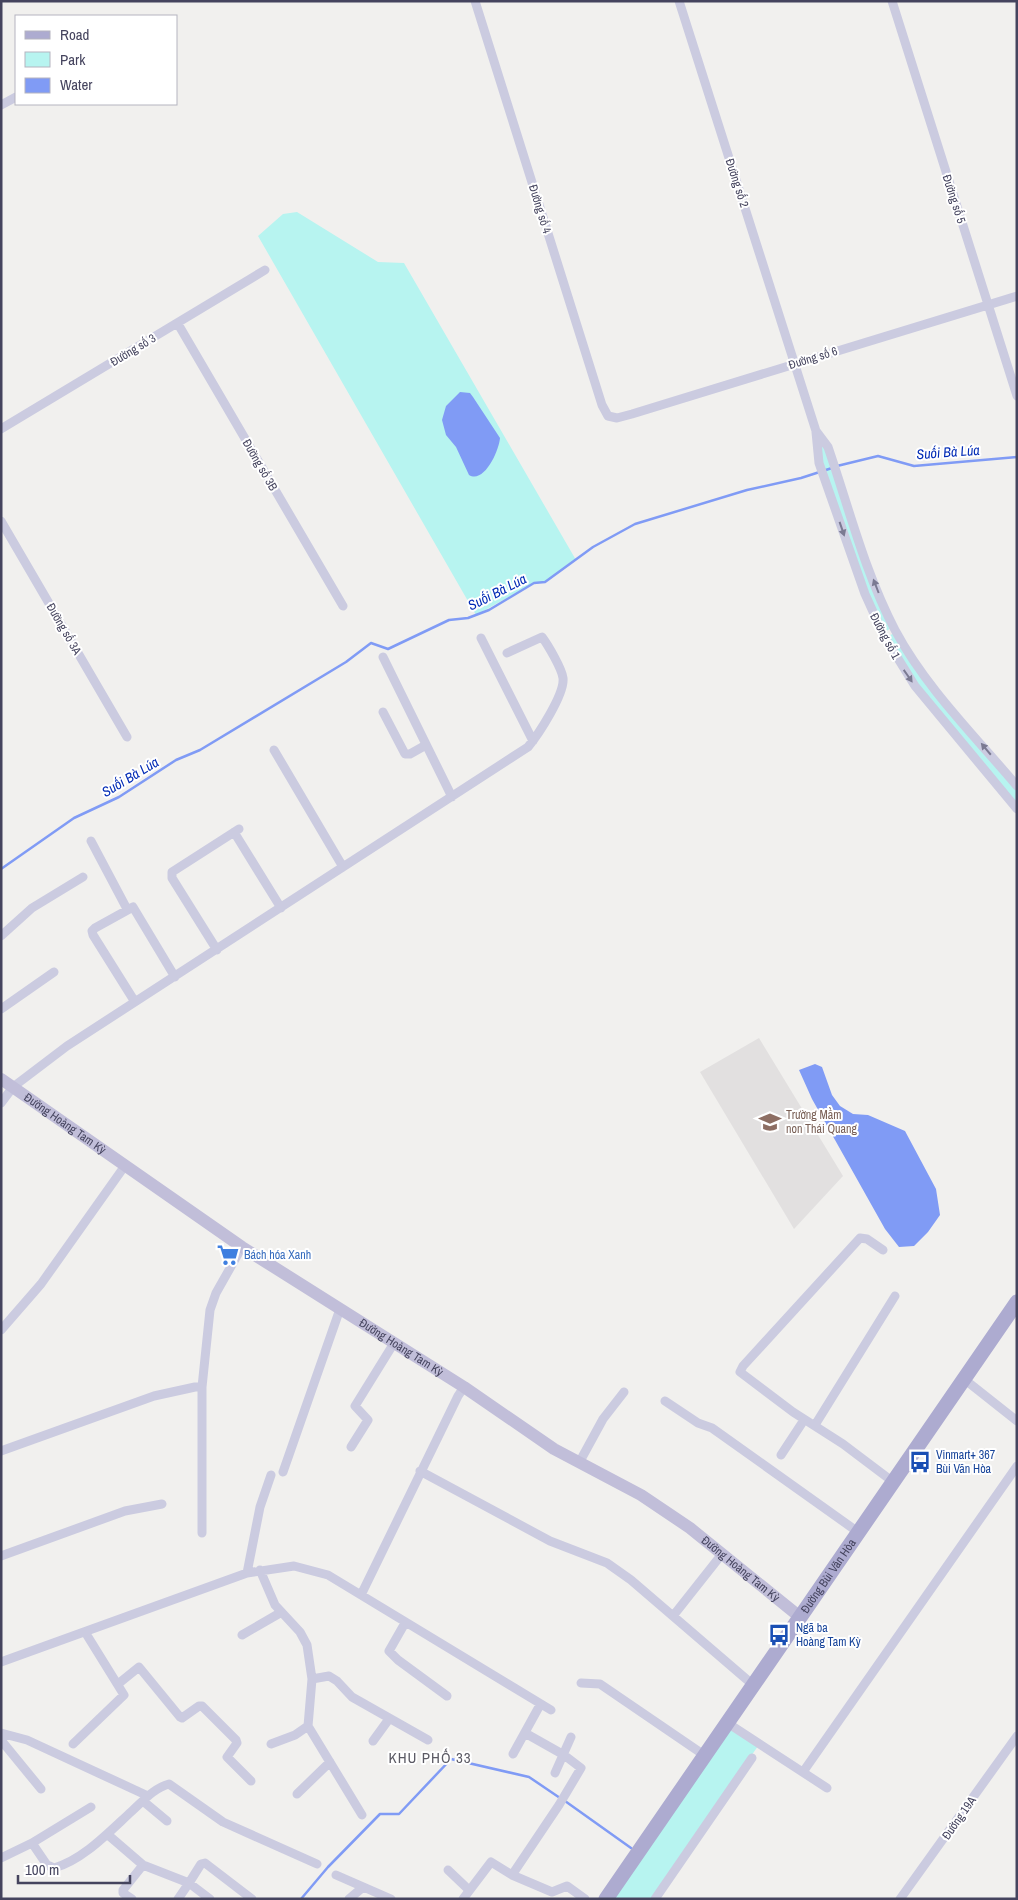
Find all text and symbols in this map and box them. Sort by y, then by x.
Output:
legend [15,15,178,105]
text: Road [60,24,89,45]
text: Park [60,49,86,70]
text: Water [60,74,92,95]
street label: Đường số 2 [722,157,752,209]
street label: Đường số 5 [939,173,970,226]
street label: Đường số 4 [525,183,555,236]
street label: Đường số 3 [107,330,159,370]
street label: Đường số 6 [787,343,839,373]
street label: Đường số 3B [239,436,281,494]
water label: Suối Bà Lúa [916,441,980,463]
one-way arrow [838,521,846,536]
water label: Suối Bà Lúa [465,570,529,614]
one-way arrow [871,579,879,593]
street label: Đường số 3A [43,600,85,658]
street label: Đường số 1 [866,610,904,662]
one-way arrow [903,669,913,683]
one-way arrow [980,742,991,755]
water label: Suối Bà Lúa [98,753,162,801]
street label: Đường Hoàng Tam Kỳ [21,1089,109,1158]
place label: Trường Mầm non Thái Quang [786,1107,857,1137]
school or university icon: Trường Mầm non Thái Quang [757,1109,783,1135]
supermarket icon: Bách hóa Xanh [215,1242,241,1268]
place label: Bách hóa Xanh [244,1247,311,1263]
street label: Đường Hoàng Tam Kỳ [356,1315,446,1380]
place label: Vinmart+ 367 Bùi Văn Hòa [936,1447,996,1477]
bus stop icon: Vinmart+ 367 Bùi Văn Hòa [907,1449,933,1475]
street label: Đường Hoàng Tam Kỳ [698,1532,783,1605]
street label: Đường Bùi Văn Hòa [797,1535,860,1616]
place label: Ngã ba Hoàng Tam Kỳ [796,1620,861,1650]
bus stop icon: Ngã ba Hoàng Tam Kỳ [766,1622,792,1648]
district label: KHU PHỐ 33 [388,1747,472,1768]
street label: Đường 19A [938,1793,980,1843]
scale bar [18,1852,130,1884]
text: 100 m [25,1859,59,1880]

